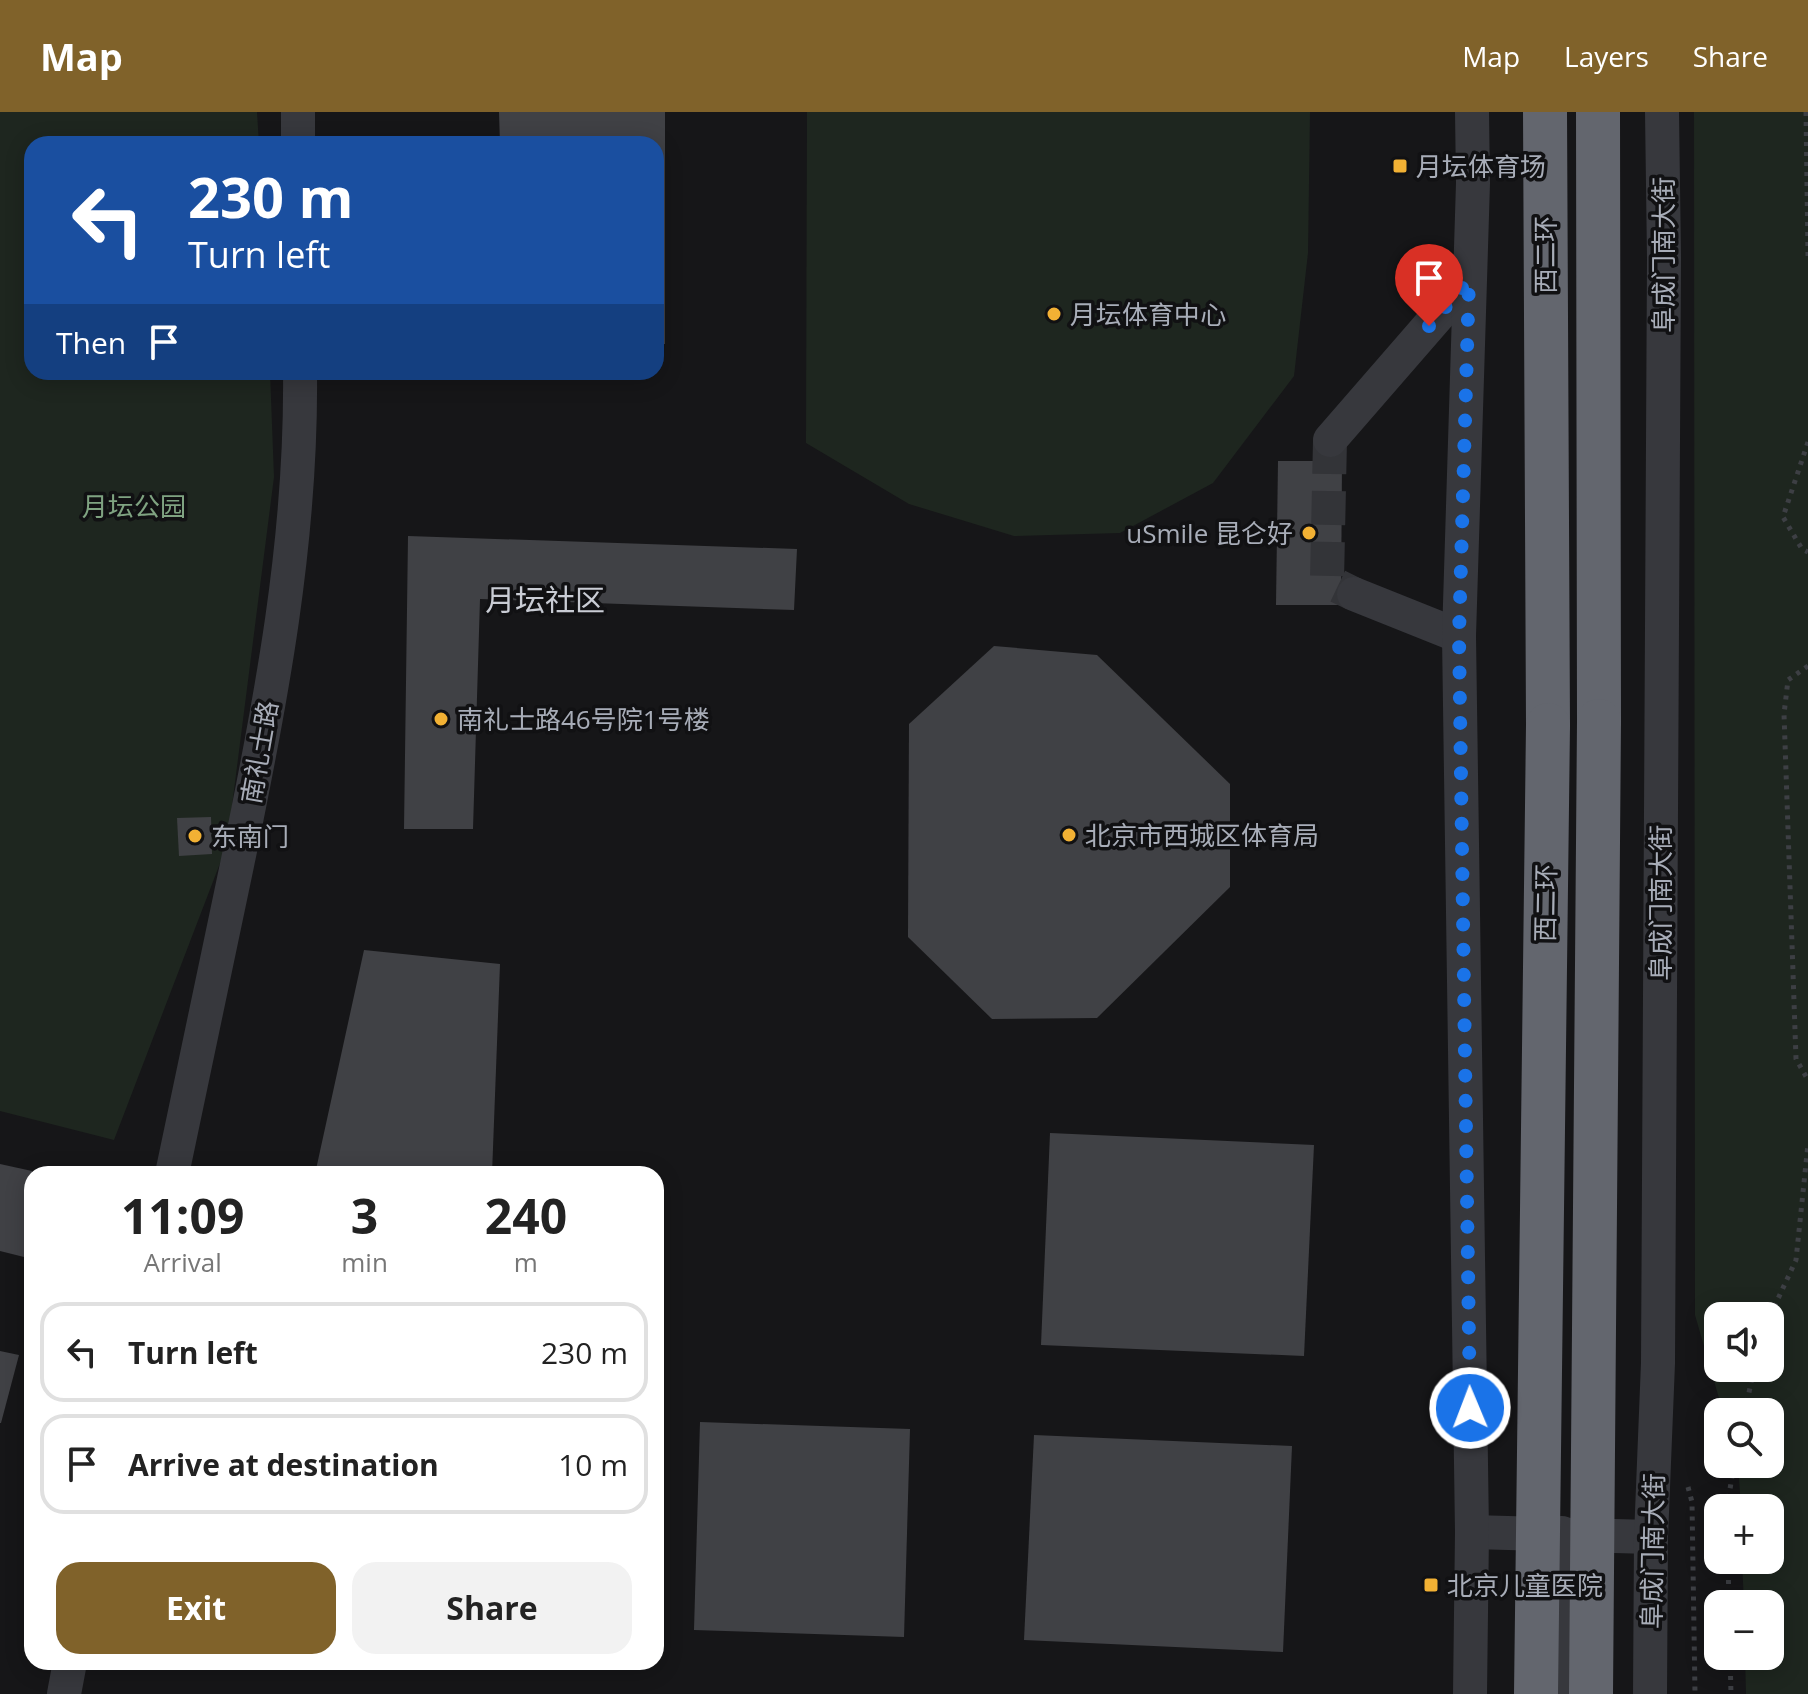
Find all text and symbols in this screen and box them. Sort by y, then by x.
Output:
text: Map [40,30,123,82]
text: Map [1462,37,1520,75]
text: Layers [1564,37,1649,75]
text: Share [1693,37,1768,75]
place label: 月坛体育场 [1416,148,1546,184]
marker: 月坛体育场 [1391,157,1409,175]
text: 230 m [188,158,354,234]
icon: left [56,168,160,272]
street label: 阜成门南大街 [1645,177,1681,333]
street label: 西二环 [1527,216,1563,294]
text: Turn left [188,230,330,279]
pin [1395,244,1463,326]
icon: arrive [1407,256,1451,300]
place label: 月坛体育中心 [1070,296,1226,332]
marker: 月坛体育中心 [1045,305,1063,323]
icon: arrive [142,320,186,364]
text: Then [56,322,126,363]
park label: 月坛公园 [82,488,186,524]
place label: uSmile 昆仑好 [1126,515,1293,551]
marker: uSmile 昆仑好 [1300,524,1318,542]
district label: 月坛社区 [485,579,605,620]
street label: 南礼士路 [232,698,286,806]
place label: 南礼士路46号院1号楼 [457,701,710,737]
marker: 南礼士路46号院1号楼 [432,710,450,728]
place label: 北京市西城区体育局 [1085,817,1319,853]
place label: 东南门 [211,818,289,854]
street label: 阜成门南大街 [1642,825,1678,981]
marker: 北京市西城区体育局 [1060,826,1078,844]
marker: 东南门 [186,827,204,845]
street label: 西二环 [1526,864,1564,942]
text: 11:09 [121,1183,244,1248]
text: 3 [351,1183,378,1248]
text: 240 [485,1183,567,1248]
text: Arrival [143,1244,222,1280]
text: min [341,1244,388,1280]
text: m [514,1244,538,1280]
map controls [1704,1302,1784,1670]
button: sound [1704,1302,1784,1382]
icon: left [60,1330,104,1374]
text: Turn left [128,1332,258,1373]
text: 230 m [541,1332,628,1373]
position arrow [1428,1366,1512,1450]
button: search [1704,1398,1784,1478]
icon: arrive [60,1442,104,1486]
text: Arrive at destination [128,1444,439,1485]
text: 10 m [558,1444,628,1485]
street label: 阜成门南大街 [1633,1473,1671,1629]
button: + [1704,1494,1784,1574]
button: Exit [56,1562,336,1654]
button: Share [352,1562,632,1654]
place label: 北京儿童医院 [1447,1567,1603,1603]
marker: 北京儿童医院 [1422,1576,1440,1594]
button: − [1704,1590,1784,1670]

